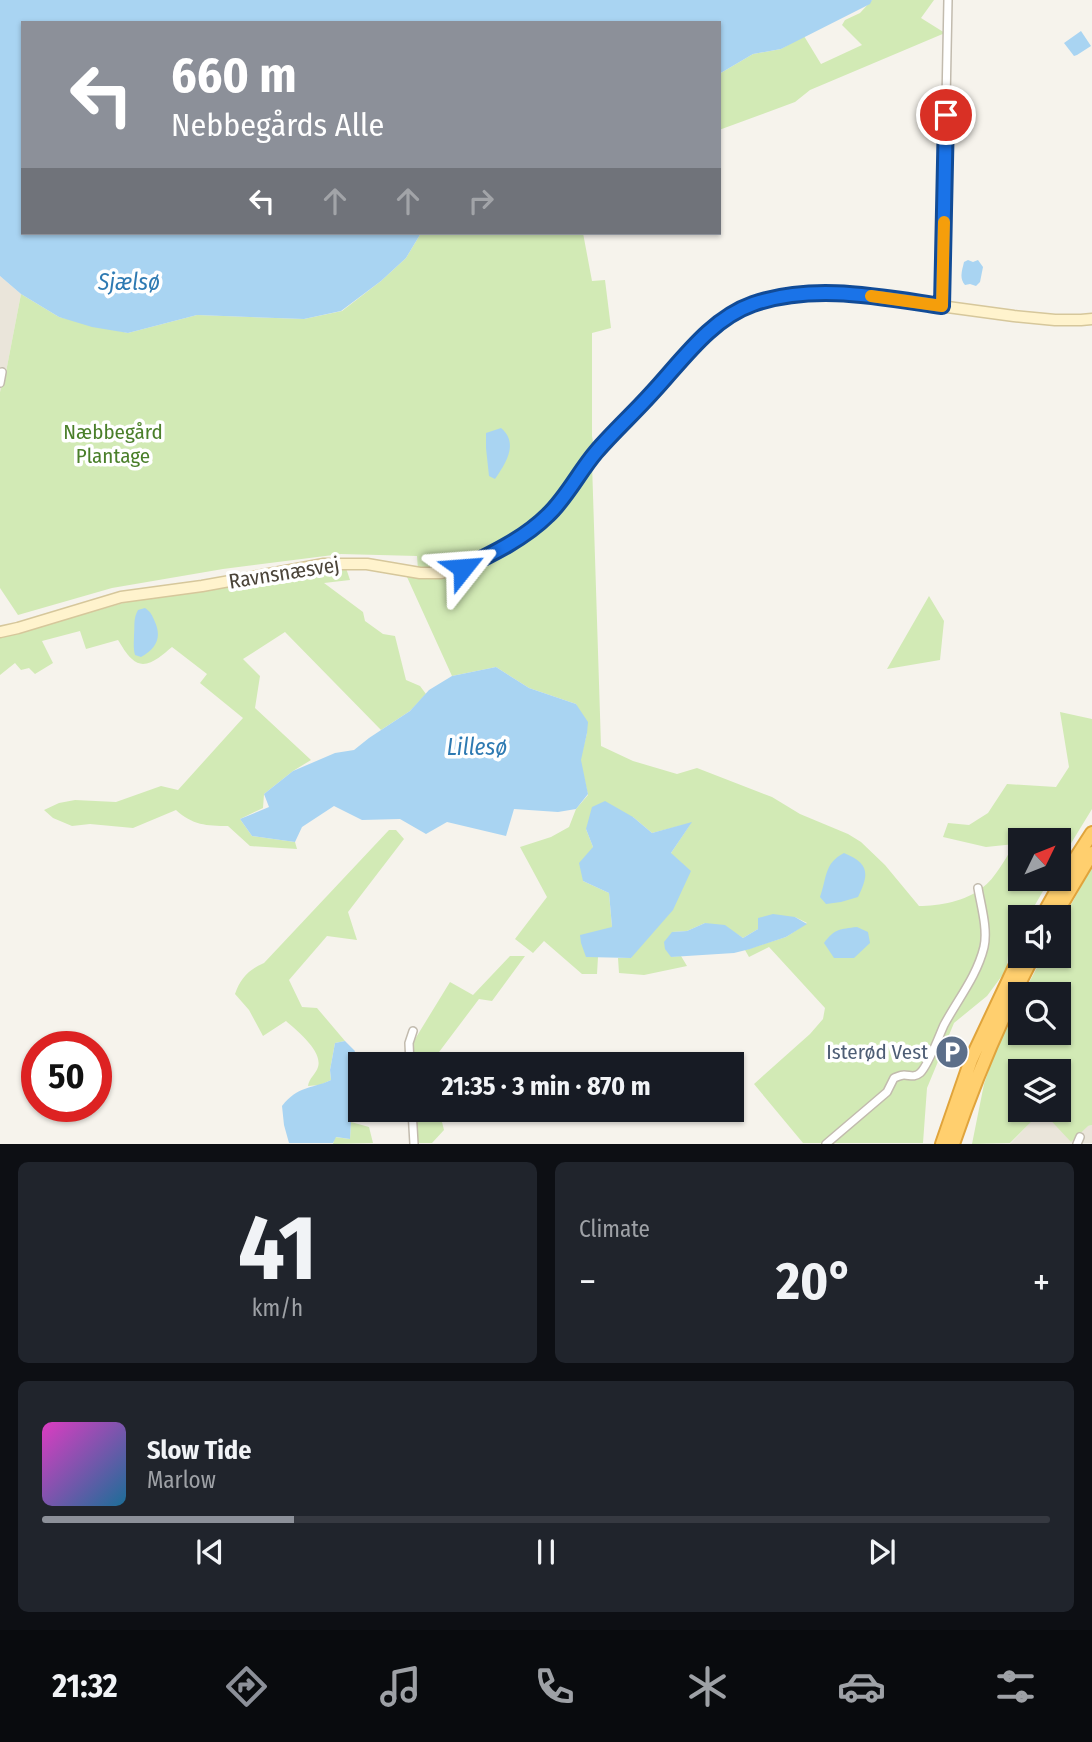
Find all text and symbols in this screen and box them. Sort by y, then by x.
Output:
text: 660 m [171,46,297,105]
icon: left [56,49,147,140]
pin [916,85,976,145]
icon: arrive [927,96,965,134]
text: Nebbegårds Alle [171,106,384,144]
icon: left [243,182,281,220]
icon: ahead [316,182,354,220]
icon: ahead [389,182,427,220]
icon: right [462,182,500,220]
water label: Sjælsø [97,268,160,296]
park label: Næbbegård Plantage [63,419,163,469]
position arrow [426,531,500,605]
street label: Ravnsnæsvej [227,551,341,595]
water label: Lillesø [447,733,507,761]
north arrow [1008,828,1071,891]
map controls [1008,828,1071,1122]
button: sound [1008,905,1071,968]
button: search [1008,982,1071,1045]
speed limit sign: 50 [21,1031,112,1122]
parking icon: Isterød Vest [933,1033,971,1071]
place label: Isterød Vest [826,1039,928,1065]
button: layers [1008,1059,1071,1122]
text: 21:35 · 3 min · 870 m [441,1071,651,1102]
text: 41 [238,1194,317,1303]
text: Climate [579,1215,650,1243]
text: 20° [776,1250,853,1313]
text: − [579,1259,596,1305]
text: + [1033,1259,1050,1305]
text: km/h [252,1294,303,1322]
text: Slow Tide [147,1435,251,1466]
text: Marlow [147,1466,216,1494]
icon: previous [191,1533,229,1571]
icon: pause [527,1533,565,1571]
icon: next [863,1533,901,1571]
icon: directions [222,1662,271,1711]
icon: music [376,1662,425,1711]
icon: phone [530,1662,579,1711]
icon: climate [683,1662,732,1711]
icon: car [837,1662,886,1711]
icon: filters [991,1662,1040,1711]
text: 21:32 [52,1667,118,1705]

